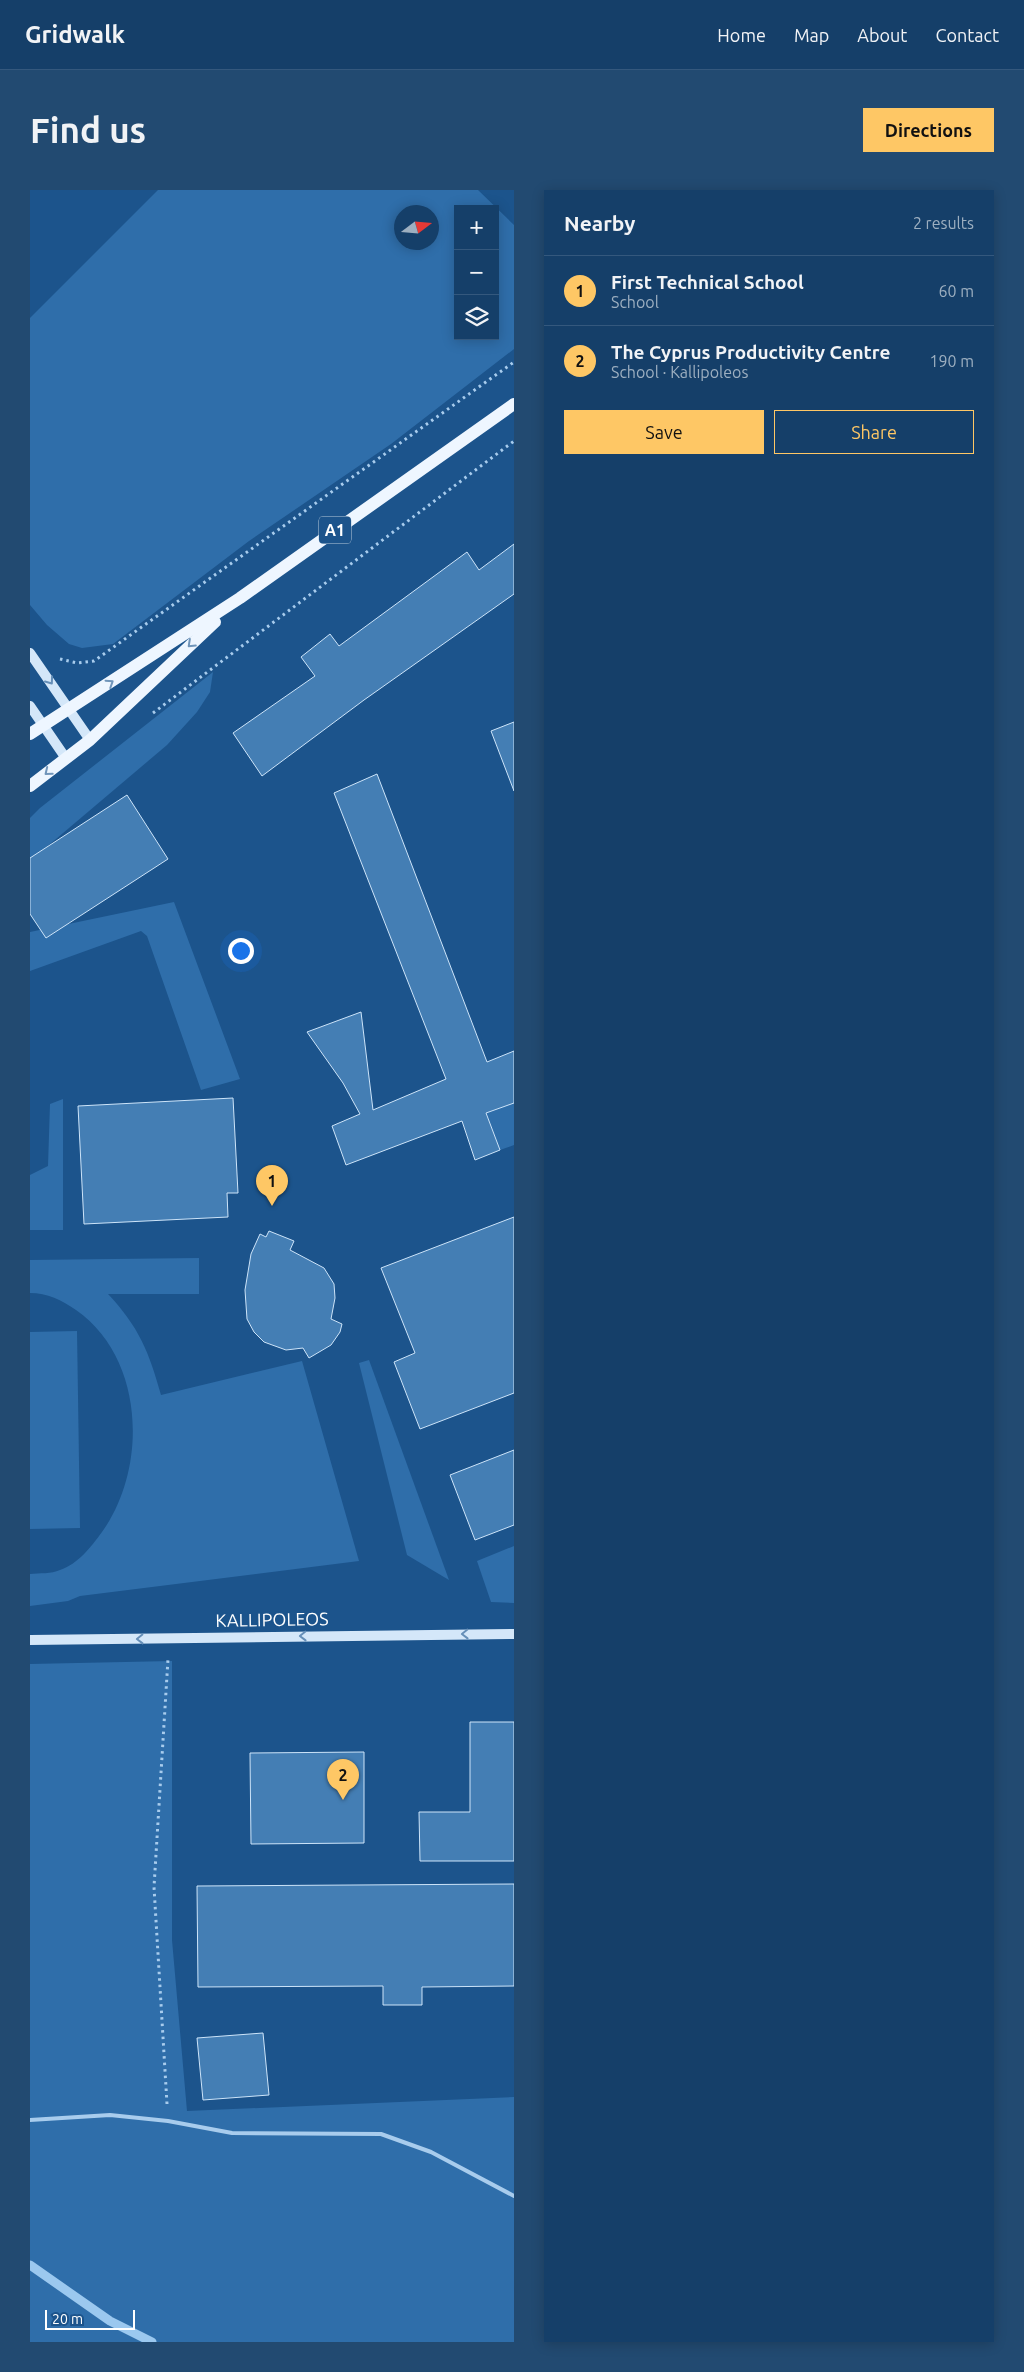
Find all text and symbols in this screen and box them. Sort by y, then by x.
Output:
text: Gridwalk [25,21,125,48]
text: Home [717,25,766,45]
text: Map [794,25,829,45]
text: About [857,25,907,45]
text: Contact [935,25,999,45]
button: Directions [863,108,994,152]
text: Find us [30,110,146,150]
north arrow [394,205,439,250]
map controls [454,205,499,340]
button: + [454,205,499,250]
text: Nearby [564,211,635,235]
text: 2 results [913,214,974,232]
button: − [454,250,499,295]
text: First Technical School [611,271,804,293]
text: 1 [575,282,585,300]
text: 60 m [938,282,974,300]
text: School [611,293,659,311]
button: layers [454,295,499,340]
text: The Cyprus Productivity Centre [611,341,890,363]
text: 2 [575,352,585,370]
text: 190 m [929,352,974,370]
text: School · Kallipoleos [611,363,748,381]
button: Save [564,410,764,454]
button: Share [774,410,974,454]
road number: A1 [319,516,351,544]
one-way arrow [188,638,197,647]
one-way arrow [43,676,53,685]
one-way arrow [105,679,114,689]
one-way arrow [44,766,53,775]
your location [228,938,254,964]
pin: 1 [256,1165,288,1206]
street label: KALLIPOLEOS [215,1608,329,1630]
one-way arrow [461,1629,469,1639]
one-way arrow [299,1631,306,1641]
one-way arrow [136,1633,144,1644]
pin: 2 [327,1759,359,1800]
scale bar [45,2307,135,2330]
text: 20 m [52,2311,83,2327]

